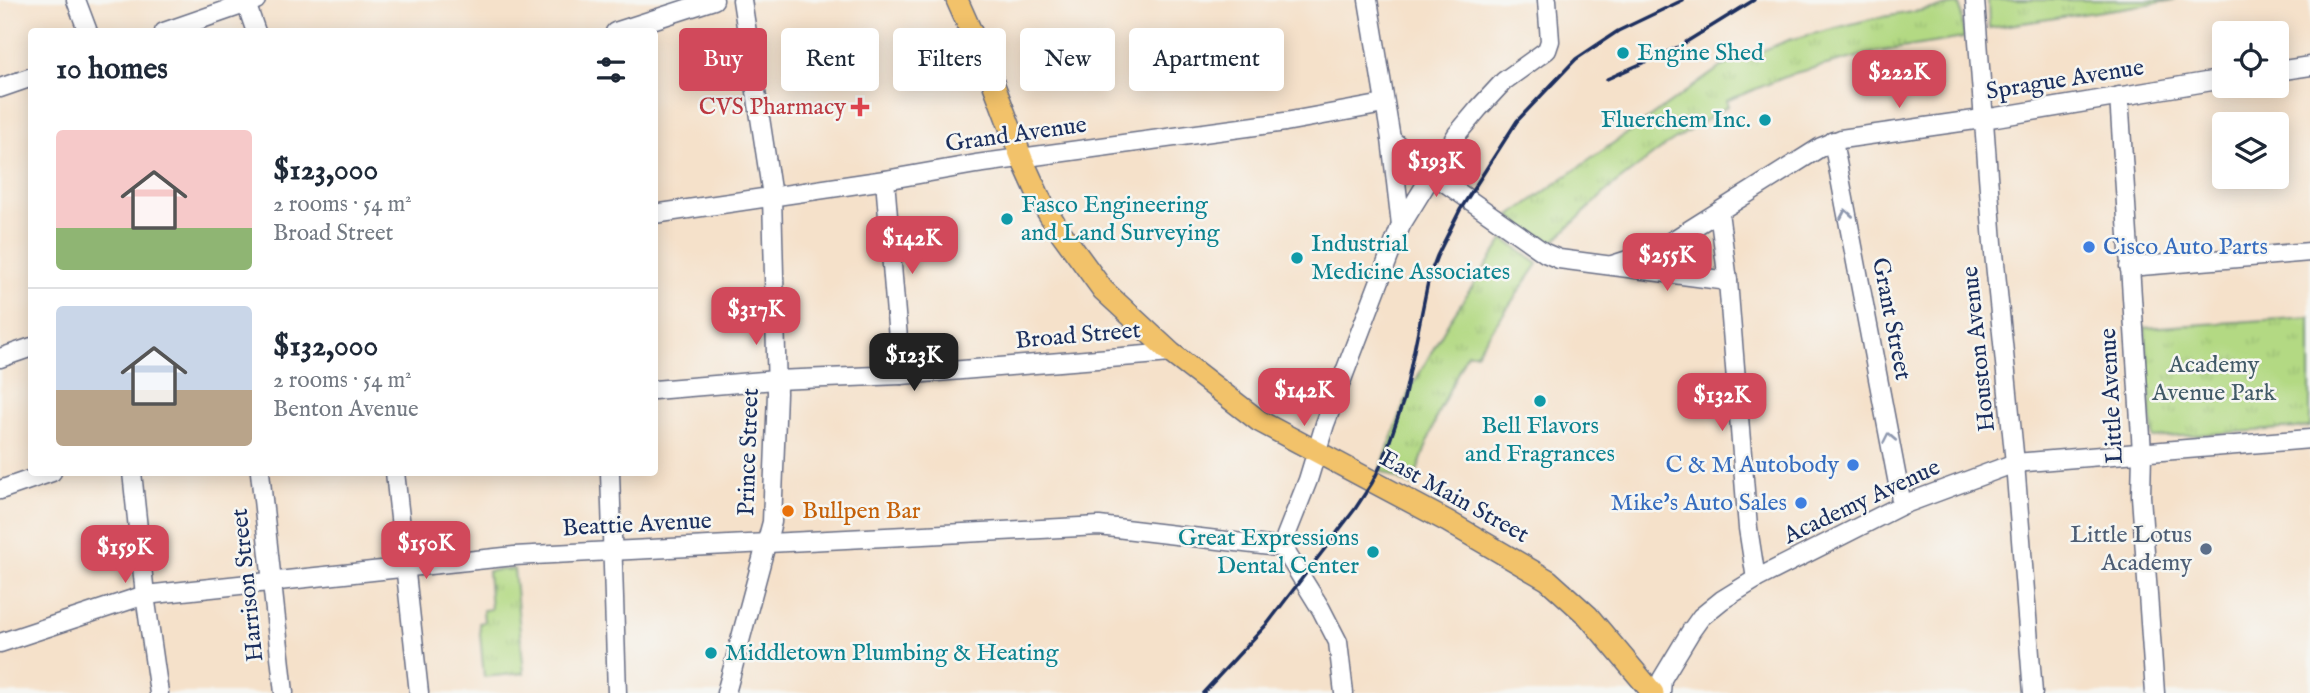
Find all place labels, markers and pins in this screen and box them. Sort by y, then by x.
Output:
place label: Engine Shed [1637,38,1764,69]
marker: Engine Shed [1615,45,1631,61]
pin: $222K [1850,50,1948,110]
place label: CVS Pharmacy [699,92,846,123]
marker: CVS Pharmacy [852,99,868,115]
place label: Fluerchem Inc. [1601,105,1751,136]
marker: Fluerchem Inc. [1757,112,1773,128]
pin: $193K [1387,140,1485,199]
place label: Fasco Engineering and Land Surveying [1021,190,1221,249]
marker: Fasco Engineering and Land Surveying [999,211,1015,227]
pin: $142K [863,216,961,276]
place label: Industrial Medicine Associates [1311,229,1510,288]
place label: Cisco Auto Parts [2103,232,2268,263]
pin: $255K [1618,233,1716,293]
marker: Cisco Auto Parts [2081,239,2097,255]
marker: Industrial Medicine Associates [1289,250,1305,266]
pin: $317K [707,288,805,347]
pin: $123K [865,334,963,393]
pin: $142K [1255,368,1353,428]
pin: $132K [1673,374,1771,433]
marker: Bell Flavors and Fragrances [1532,393,1548,409]
place label: Bell Flavors and Fragrances [1465,411,1615,470]
place label: C & M Autobody [1665,450,1839,481]
marker: C & M Autobody [1845,457,1861,473]
place label: Mike's Auto Sales [1611,488,1787,519]
marker: Mike's Auto Sales [1793,495,1809,511]
place label: Bullpen Bar [802,496,921,527]
marker: Bullpen Bar [780,503,796,519]
place label: Little Lotus Academy [2070,520,2192,579]
pin: $150K [377,522,475,581]
place label: Great Expressions Dental Center [1178,523,1359,582]
pin: $159K [76,526,174,585]
marker: Little Lotus Academy [2198,541,2214,557]
marker: Great Expressions Dental Center [1365,544,1381,560]
place label: Middletown Plumbing & Heating [725,638,1059,669]
marker: Middletown Plumbing & Heating [703,645,719,661]

